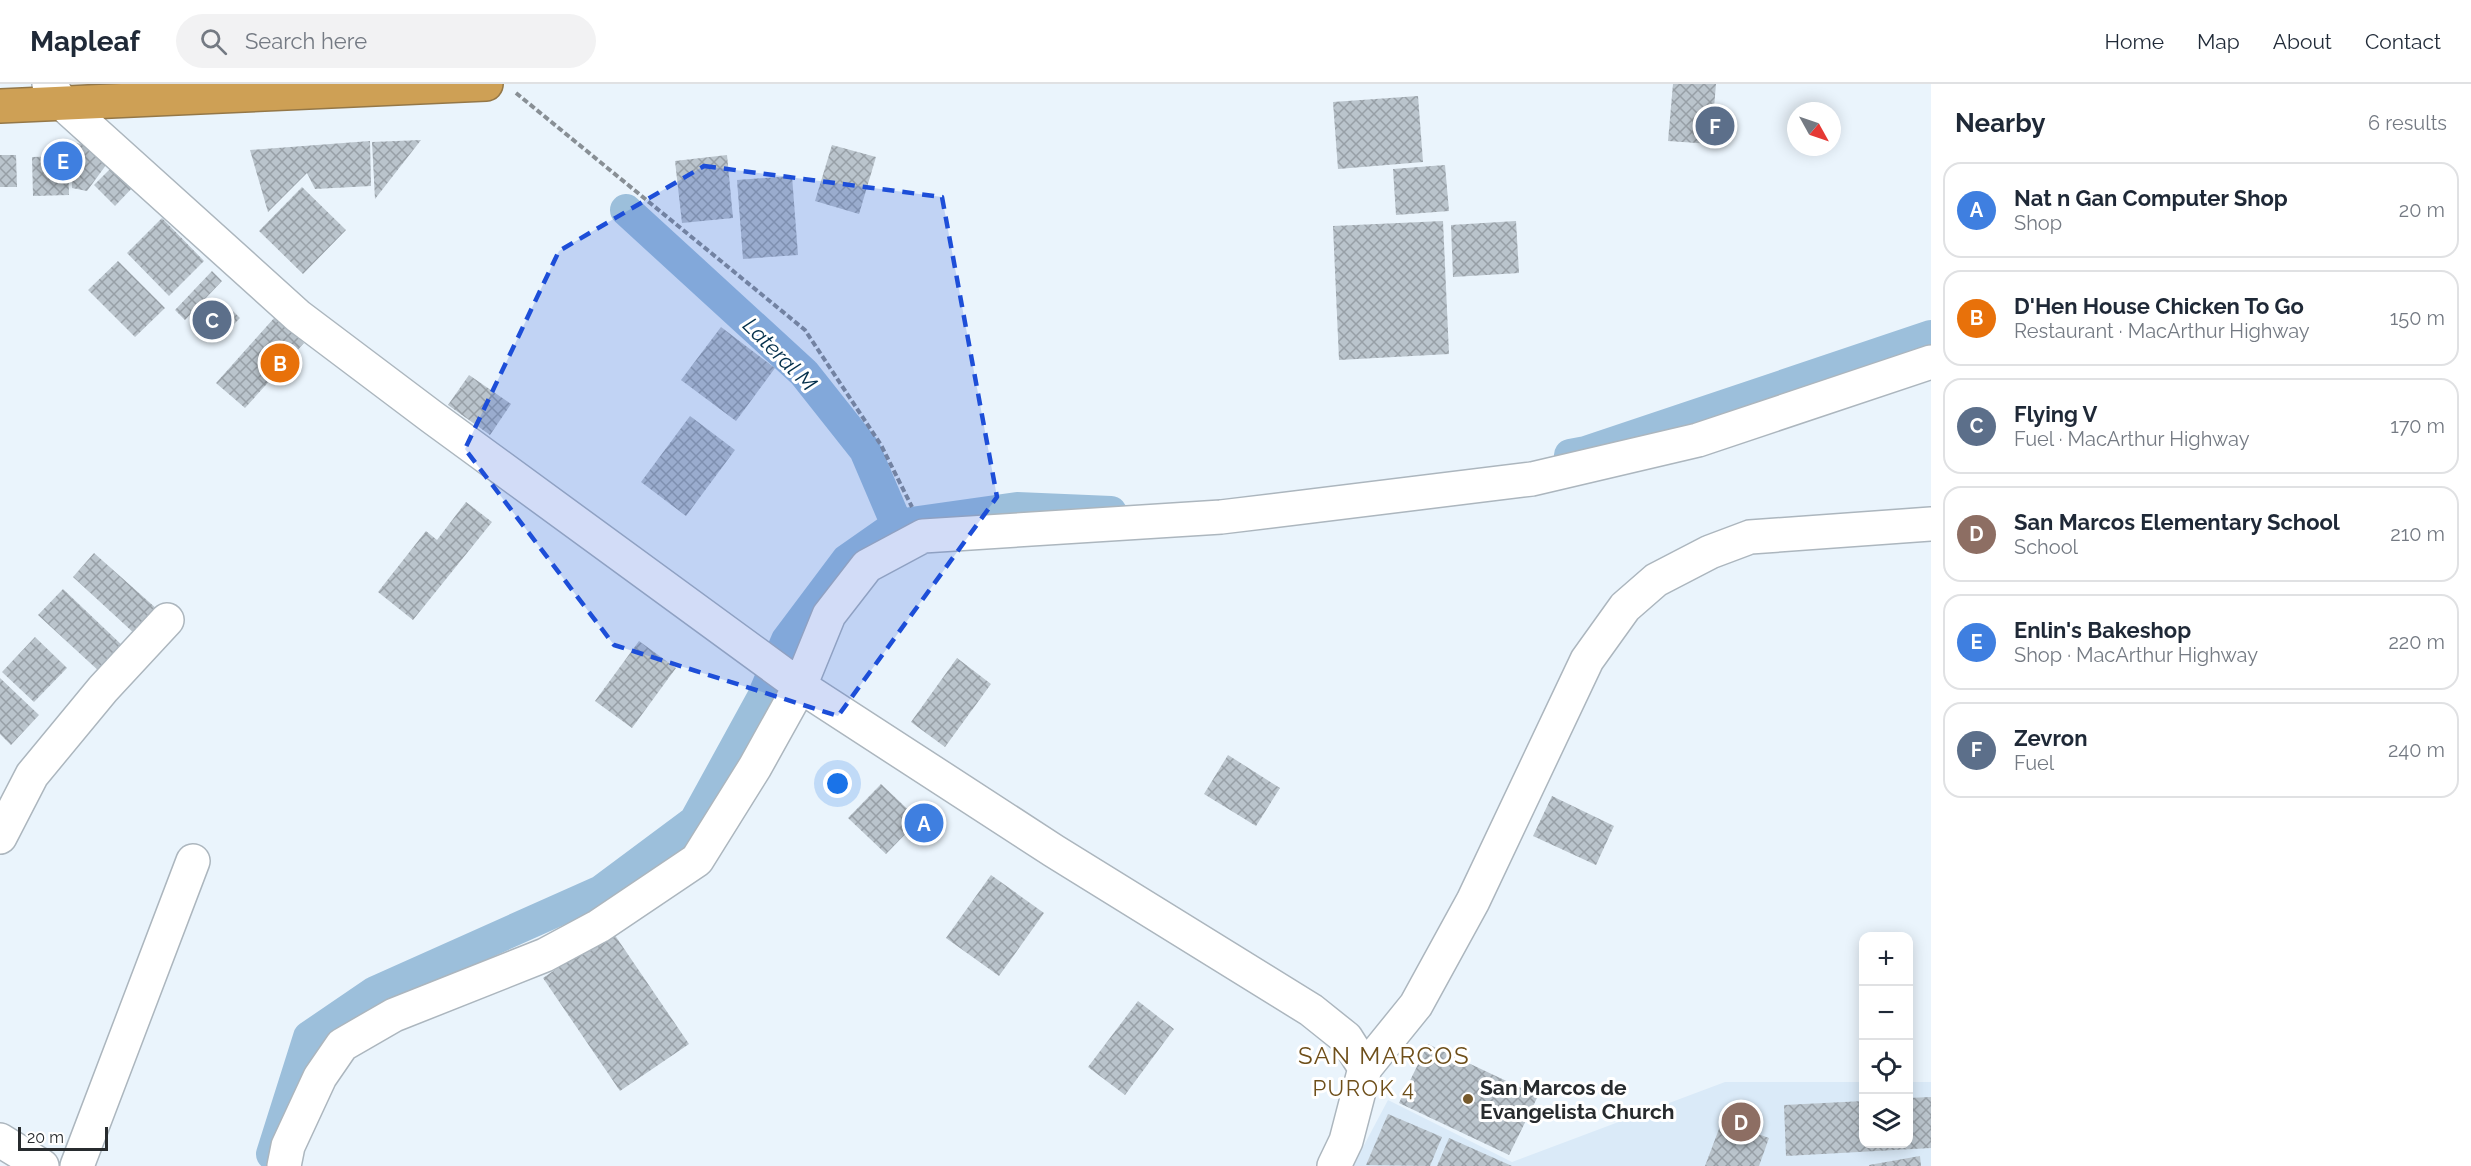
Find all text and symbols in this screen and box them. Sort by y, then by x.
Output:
search box [176,14,596,68]
text: Mapleaf [30,25,140,58]
icon: search [197,25,230,58]
text: Search here [245,28,367,54]
text: Home [2105,29,2164,54]
text: Map [2197,29,2240,54]
text: About [2273,29,2332,54]
text: Contact [2365,29,2441,54]
north arrow [1787,102,1841,156]
pin: F [1696,104,1734,148]
text: Nearby [1955,108,2045,138]
text: 6 results [2368,111,2447,135]
pin: E [44,138,82,184]
text: Nat n Gan Computer Shop [2014,185,2288,211]
text: A [1970,198,1983,222]
text: 20 m [2399,198,2445,222]
text: Shop [2014,211,2062,235]
text: D'Hen House Chicken To Go [2014,293,2304,319]
pin: C [192,298,232,342]
text: B [1970,306,1983,330]
text: 150 m [2390,306,2445,330]
water label: Lateral M [738,312,822,396]
text: Restaurant · MacArthur Highway [2014,319,2310,343]
pin: B [260,340,300,386]
text: Flying V [2014,401,2097,427]
text: C [1970,414,1983,438]
text: 170 m [2390,414,2445,438]
text: Fuel · MacArthur Highway [2014,427,2250,451]
text: San Marcos Elementary School [2014,509,2340,535]
text: D [1969,522,1984,546]
text: 210 m [2390,522,2445,546]
text: School [2014,535,2078,559]
text: Enlin's Bakeshop [2014,617,2191,643]
text: E [1970,630,1983,654]
text: 220 m [2388,630,2445,654]
text: Shop · MacArthur Highway [2014,643,2258,667]
text: Zevron [2014,725,2087,751]
text: F [1971,738,1982,762]
text: 240 m [2388,738,2445,762]
text: Fuel [2014,751,2054,775]
your location [823,769,852,798]
pin: A [904,800,944,846]
map controls [1859,932,1913,1148]
button: + [1859,932,1913,986]
button: − [1859,986,1913,1040]
button: locate [1859,1040,1913,1094]
district label: SAN MARCOS [1298,1041,1470,1070]
district label: PUROK 4 [1312,1075,1416,1101]
place label: San Marcos de Evangelista Church [1480,1075,1674,1124]
marker: San Marcos de Evangelista Church [1461,1092,1475,1106]
button: layers [1859,1094,1913,1148]
pin: D [1722,1100,1760,1144]
scale bar [18,1124,108,1152]
text: 20 m [27,1128,64,1147]

